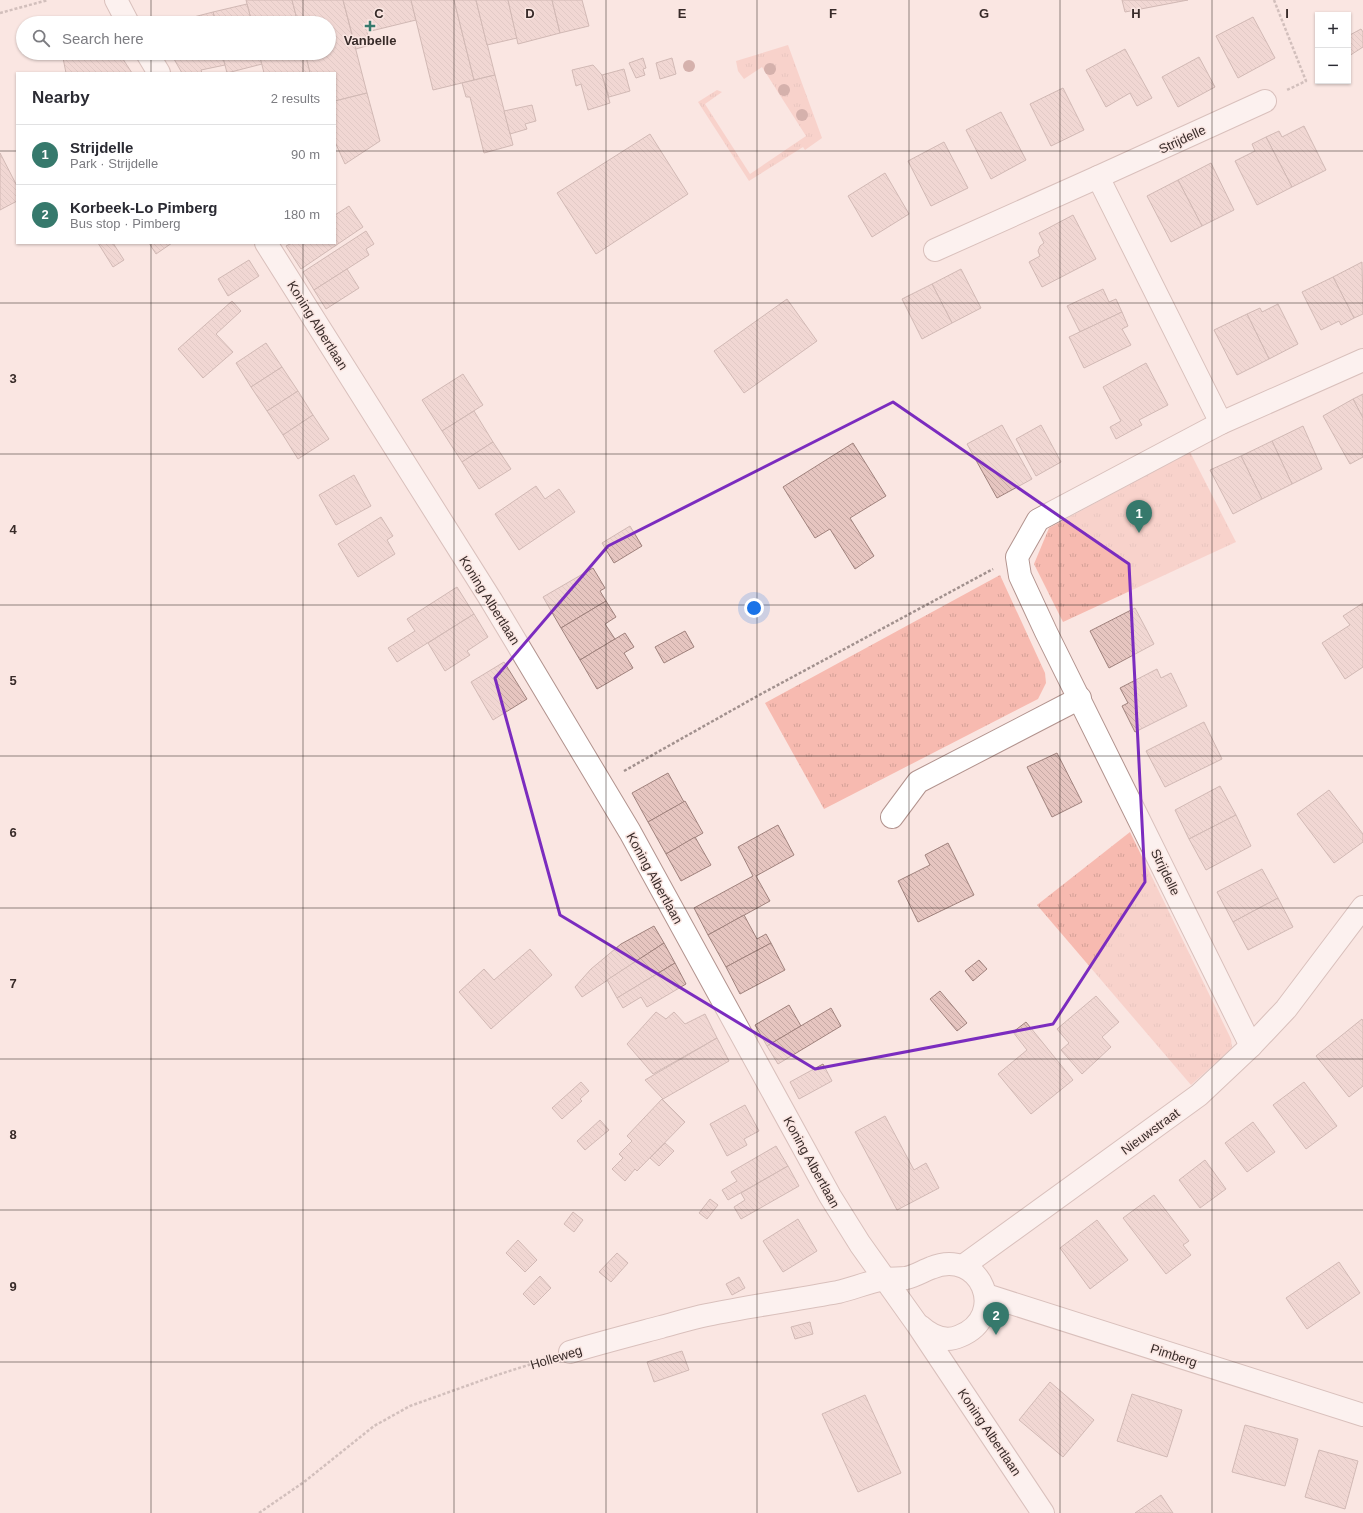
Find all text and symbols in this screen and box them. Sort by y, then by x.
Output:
text: C [374,6,384,21]
text: D [525,6,535,21]
text: E [678,6,687,21]
text: F [829,6,837,21]
text: G [979,6,989,21]
text: H [1131,6,1141,21]
text: I [1285,6,1289,21]
map controls [1315,12,1351,84]
button: + [1315,12,1351,48]
search box [16,16,336,60]
marker: Vanbelle [365,21,375,31]
icon: search [30,27,52,49]
text: Search here [62,30,144,47]
place label: Vanbelle [344,33,396,48]
button: − [1315,48,1351,84]
text: Nearby [32,88,90,107]
text: 2 results [271,91,320,106]
street label: Strijdelle [1156,122,1208,157]
text: Strijdelle [70,139,133,156]
text: 1 [41,147,49,162]
text: 90 m [291,147,320,162]
text: Park · Strijdelle [70,156,158,171]
text: Korbeek-Lo Pimberg [70,199,218,216]
text: 2 [41,207,49,222]
text: 180 m [284,207,320,222]
text: Bus stop · Pimberg [70,216,181,231]
street label: Koning Albertlaan [284,278,351,372]
text: 3 [9,371,17,386]
pin: 1 [1126,500,1152,533]
text: 4 [9,522,17,537]
street label: Koning Albertlaan [456,553,523,647]
your location [744,598,764,618]
text: 5 [9,673,17,688]
text: 6 [9,825,17,840]
street label: Koning Albertlaan [623,830,686,926]
street label: Strijdelle [1148,847,1183,898]
text: 7 [9,976,17,991]
street label: Nieuwstraat [1118,1105,1183,1158]
street label: Koning Albertlaan [780,1114,843,1210]
text: 8 [9,1127,17,1142]
text: 9 [9,1279,17,1294]
pin: 2 [983,1302,1009,1335]
street label: Pimberg [1149,1341,1199,1370]
street label: Holleweg [528,1342,584,1372]
street label: Koning Albertlaan [955,1386,1024,1479]

